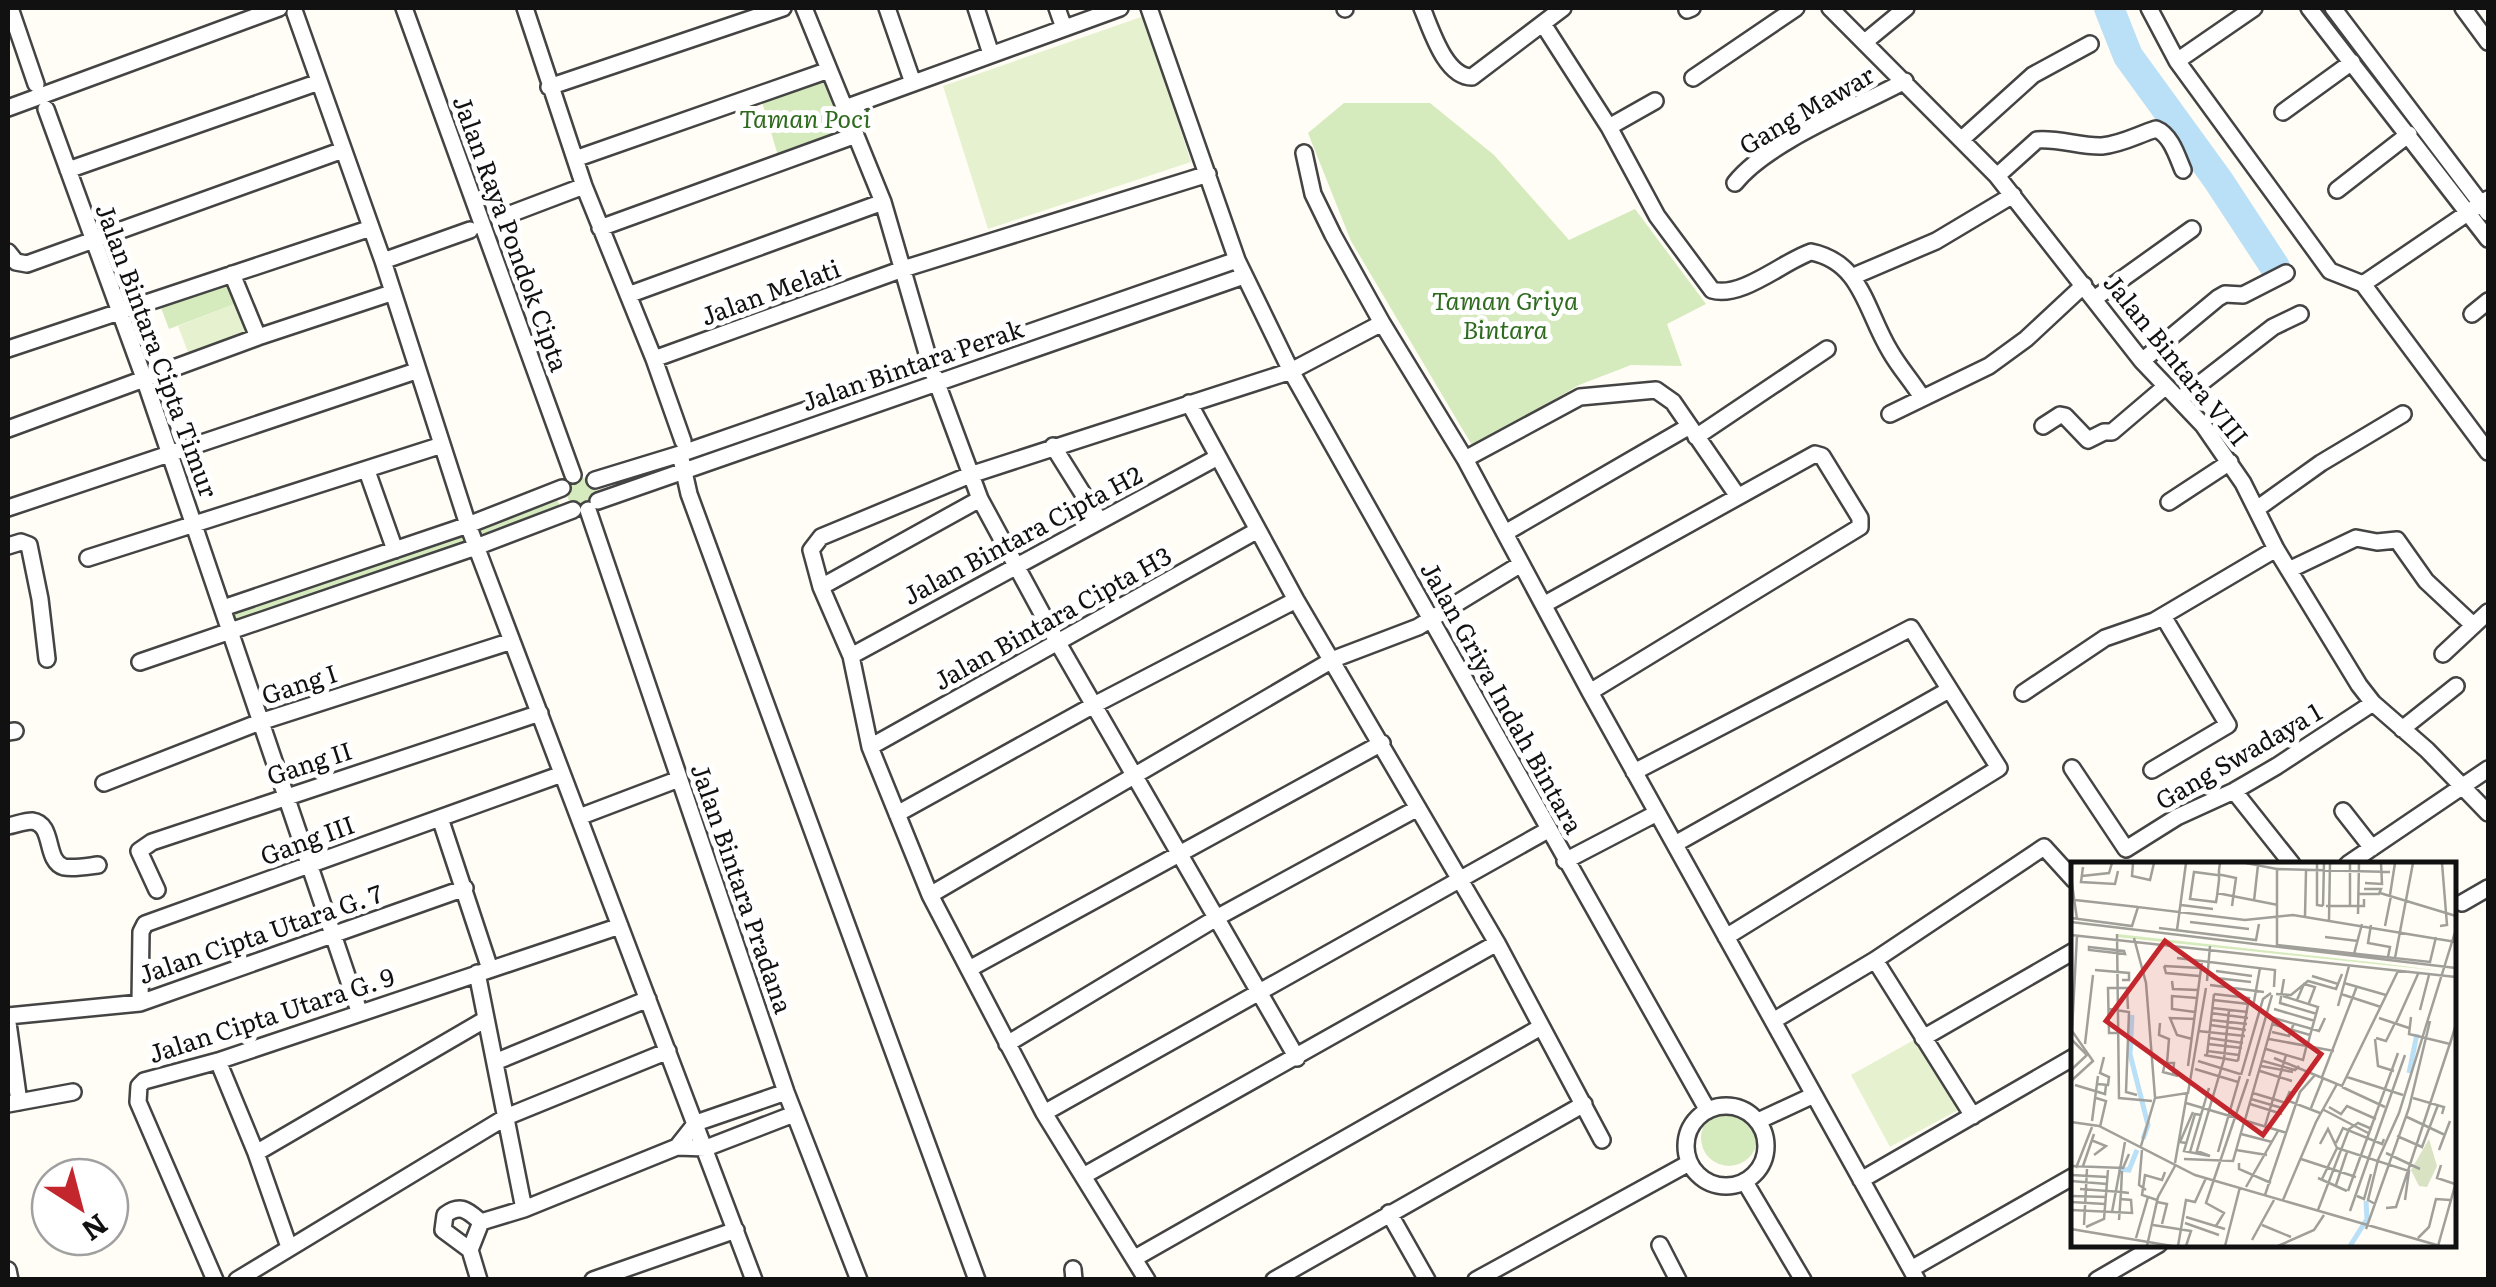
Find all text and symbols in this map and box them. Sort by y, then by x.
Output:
street label: Gang Mawar [1731,55,1881,163]
street label: Jalan Raya Pondok Cipta [445,90,579,377]
park label: Taman Poci [739,99,871,136]
street label: Jalan Bintara Cipta Timur [88,198,229,502]
street label: Jalan Melati [695,249,845,333]
street label: Jalan Bintara VIII [2096,265,2258,453]
park label: Taman Griya Bintara [1432,281,1579,347]
street label: Jalan Bintara Perak [796,309,1028,419]
street label: Jalan Bintara Cipta H2 [896,455,1148,613]
street label: Jalan Bintara Cipta H3 [926,536,1178,698]
street label: Jalan Griya Indah Bintara [1413,554,1594,840]
street label: Gang I [256,653,342,713]
street label: Gang Swadaya 1 [2148,692,2328,818]
street label: Gang II [261,731,357,793]
street label: Jalan Bintara Pradana [683,758,803,1019]
street label: Gang III [255,805,359,873]
inset map [2071,862,2456,1247]
street label: Jalan Cipta Utara G. 7 [133,874,387,992]
street label: Jalan Cipta Utara G. 9 [143,957,399,1071]
north arrow [30,1157,130,1257]
text: N [74,1205,118,1253]

